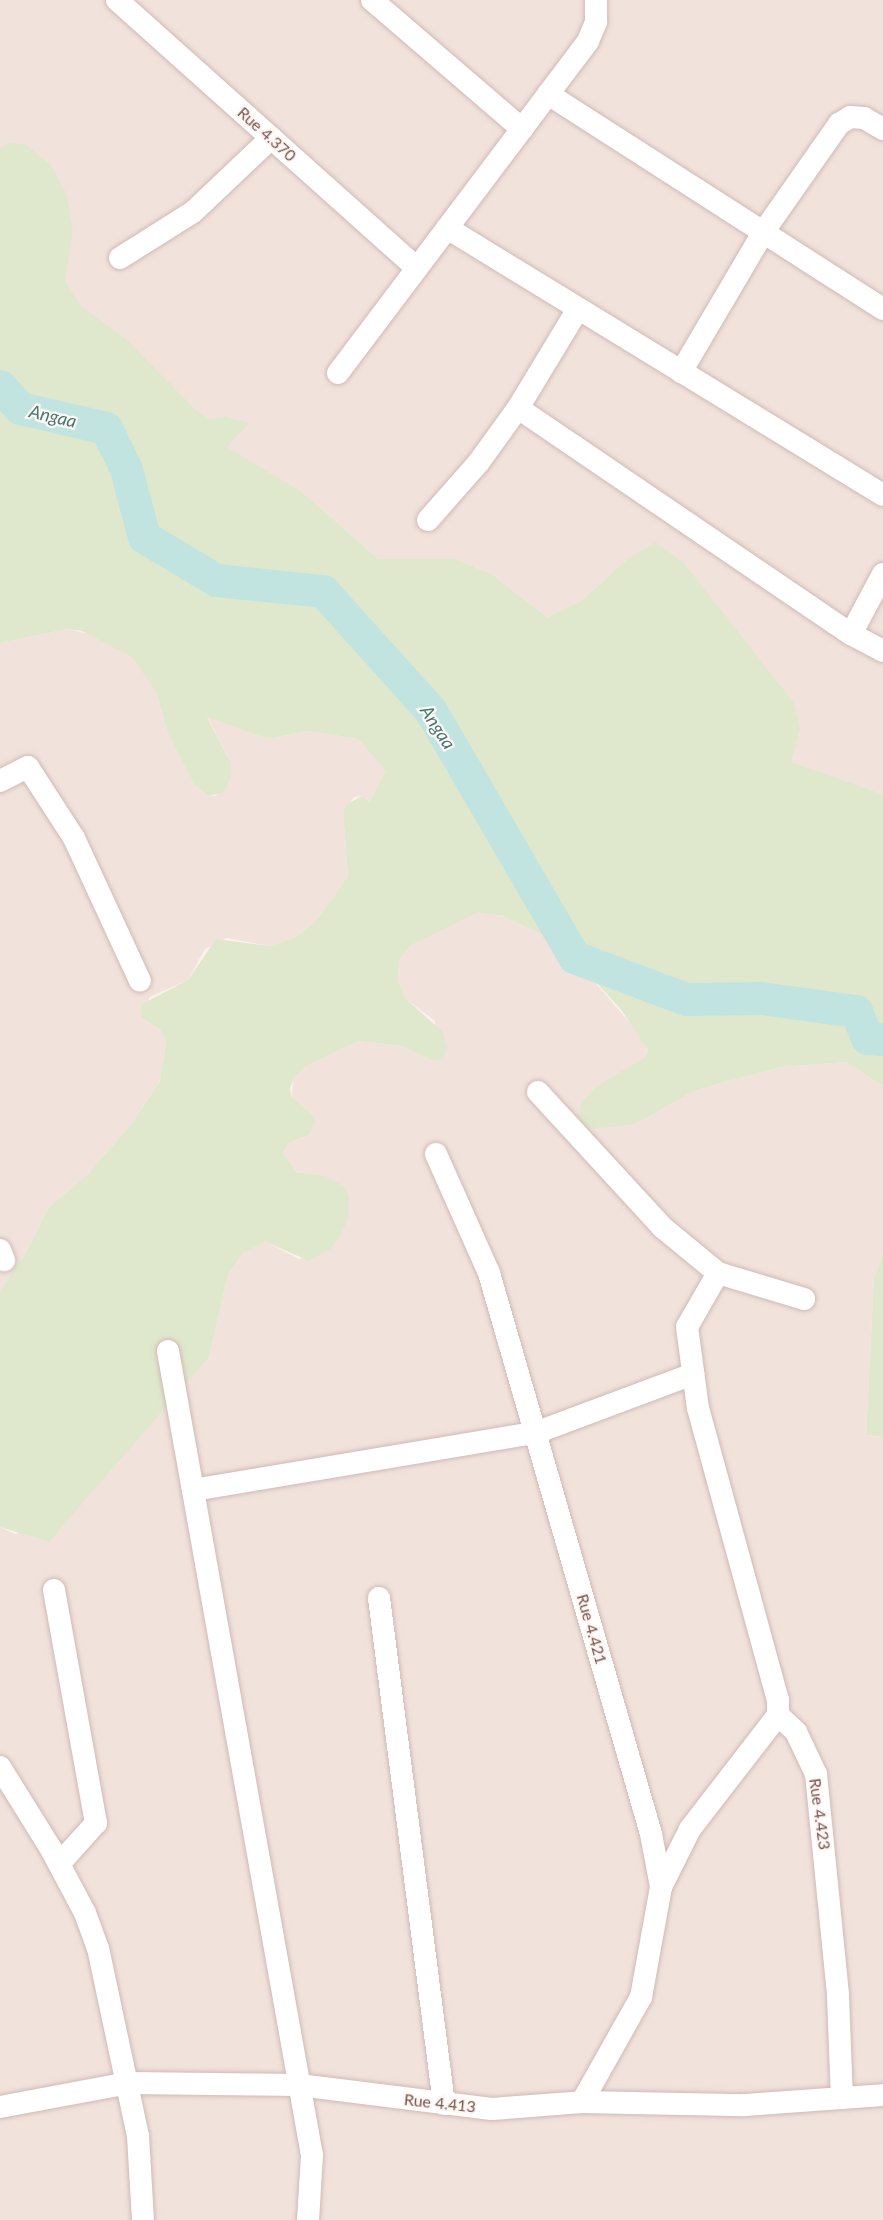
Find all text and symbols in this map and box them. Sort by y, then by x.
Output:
street label: Rue 4.370 [234,103,300,165]
water label: Angaa [27,400,79,432]
water label: Angaa [416,701,460,753]
street label: Rue 4.421 [573,1592,611,1666]
street label: Rue 4.423 [805,1777,835,1851]
street label: Rue 4.413 [403,2090,477,2116]

